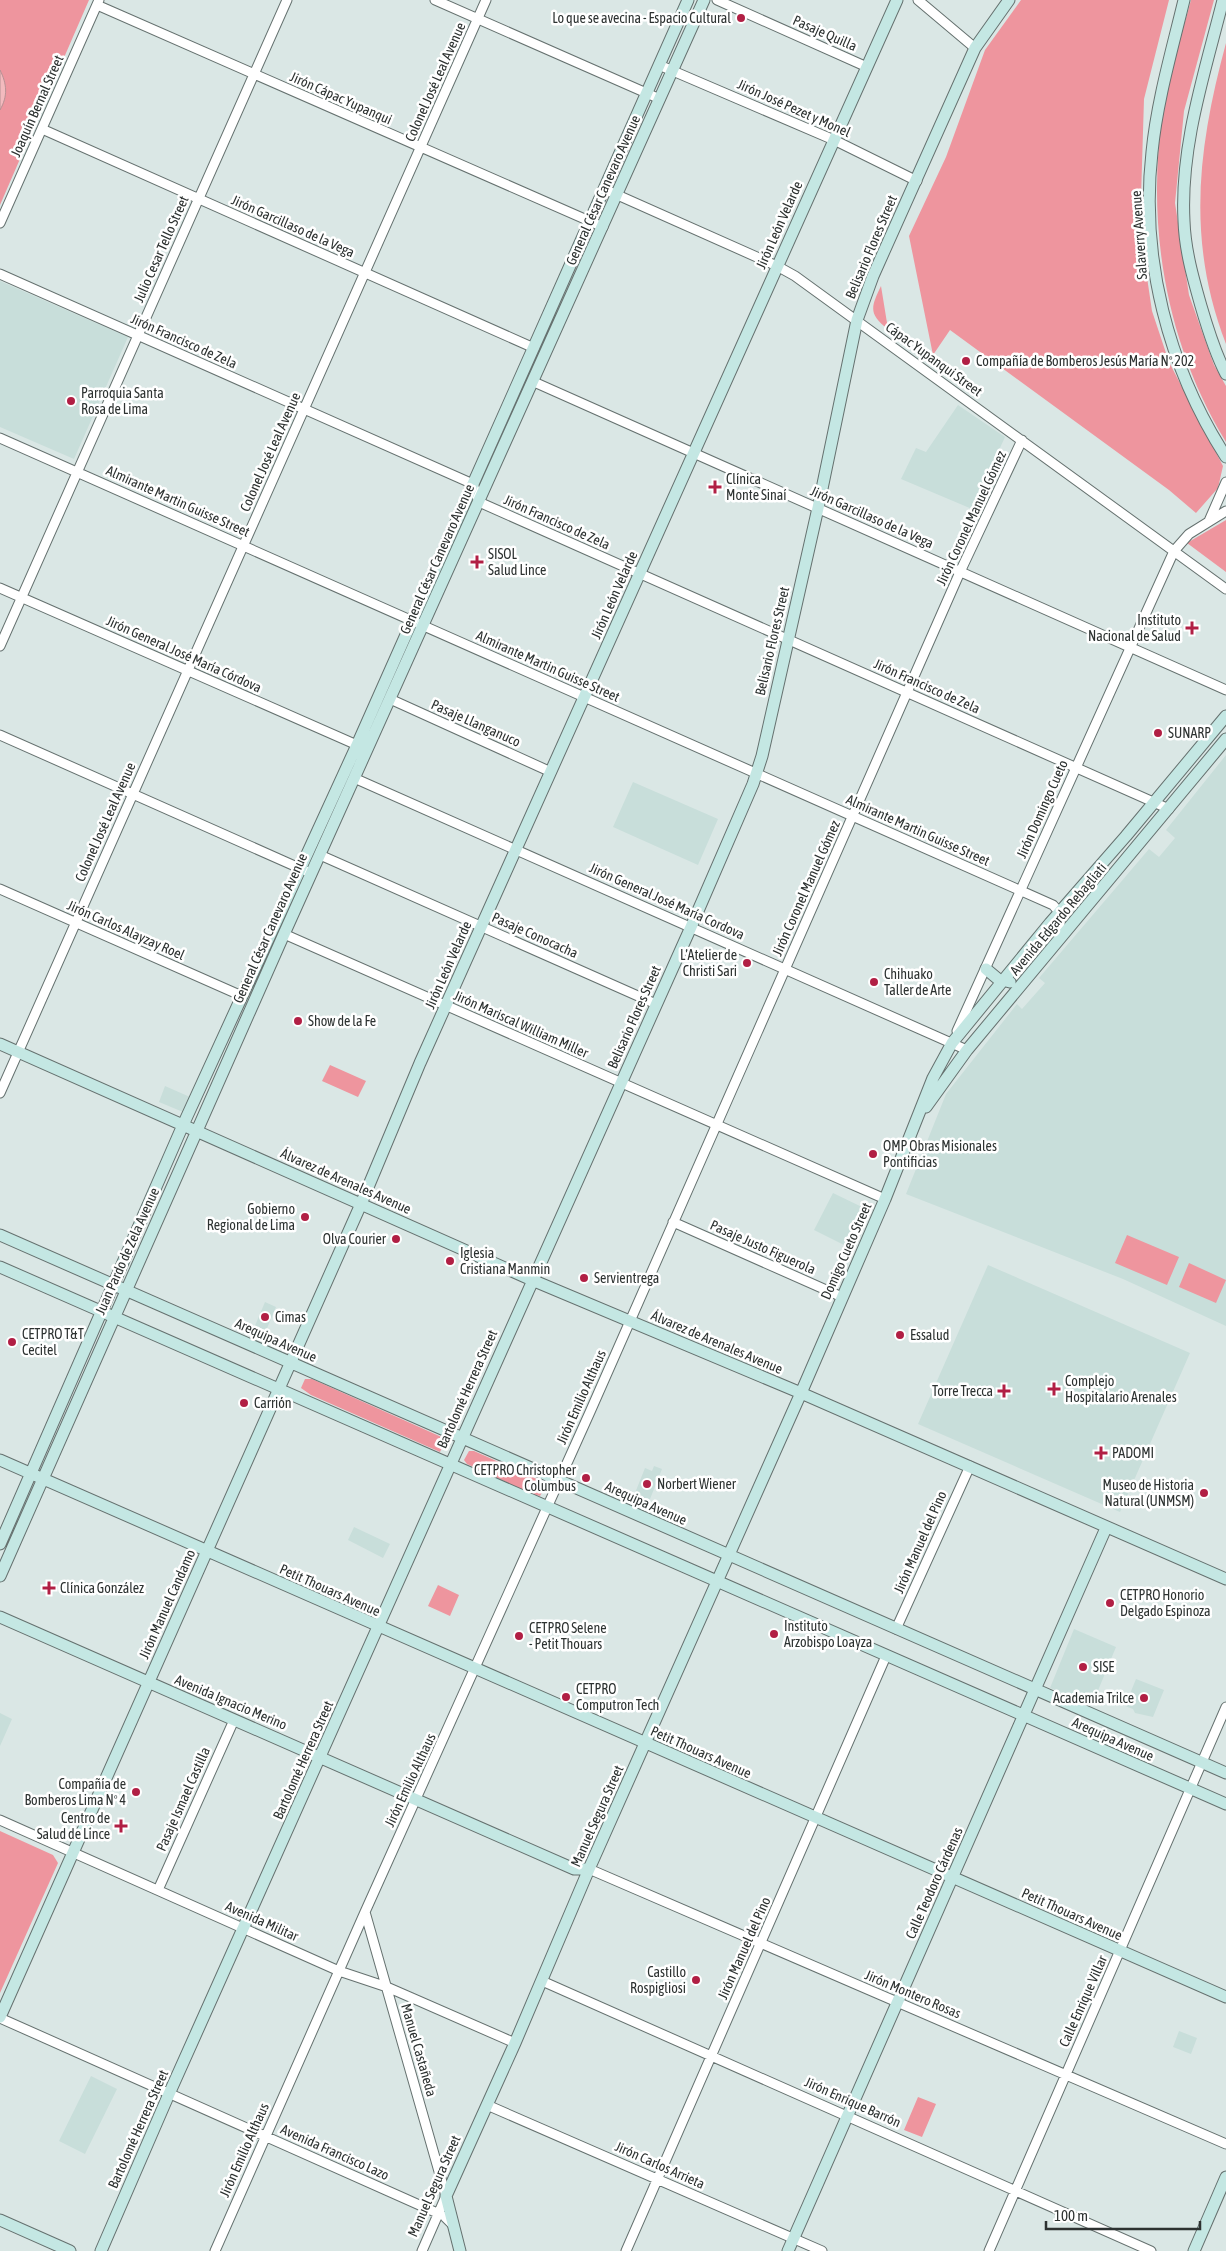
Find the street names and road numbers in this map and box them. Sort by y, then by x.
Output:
street label: Pasaje Quilla [791,12,859,54]
street label: Colonel José Leal Avenue [402,20,468,144]
street label: Joaquín Bernal Street [7,53,67,159]
street label: Jirón Cápac Yupanqui [288,68,394,128]
street label: Jirón José Pezet y Monel [735,76,853,140]
street label: General César Canevaro Avenue [563,113,643,267]
street label: Jirón León Velarde [753,179,805,271]
street label: Salaverry Avenue [1128,190,1150,280]
street label: Jirón Garcillaso de la Vega [229,192,357,260]
street label: Julio Cesar Tello Street [130,193,192,305]
street label: Belisario Flores Street [842,193,900,301]
street label: Jirón Francisco de Zela [128,310,240,372]
street label: Cápac Yupanqui Street [883,319,985,399]
street label: Colonel José Leal Avenue [237,390,303,514]
street label: Jirón Coronel Manuel Gómez [933,448,1009,588]
street label: Almirante Martin Guisse Street [104,462,252,540]
street label: General César Canevaro Avenue [397,482,477,636]
street label: Jirón Garcillaso de la Vega [808,483,936,551]
street label: Jirón Francisco de Zela [501,491,613,553]
street label: Jirón León Velarde [588,549,640,641]
street label: Belisario Flores Street [752,585,792,697]
street label: Jirón General José María Córdova [104,612,264,696]
street label: Almirante Martin Guisse Street [474,627,622,705]
street label: Jirón Francisco de Zela [871,655,983,717]
street label: Pasaje Llanganuco [429,696,523,750]
street label: Jirón Domingo Cueto [1013,757,1071,861]
street label: Colonel José Leal Avenue [72,760,138,884]
street label: Almirante Martin Guisse Street [844,791,992,869]
street label: Jirón Coronel Manuel Gómez [769,818,843,958]
street label: General César Canevaro Avenue [230,851,310,1005]
street label: Jirón General José María Cordova [587,859,747,943]
street label: Avenida Edgardo Rebagliati [1006,860,1110,978]
street label: Jirón Carlos Alayzay Roel [65,897,187,963]
street label: Pasaje Conocacha [490,909,580,961]
street label: Jirón León Velarde [422,919,474,1011]
street label: Belisario Flores Street [604,963,664,1071]
street label: Jirón Mariscal William Miller [451,987,592,1061]
street label: Álvarez de Arenales Avenue [278,1145,414,1217]
street label: Juan Pardo de Zela Avenue [92,1185,162,1317]
street label: Domigo Cueto Street [817,1200,875,1302]
street label: Pasaje Justo Figuerola [708,1217,818,1277]
street label: Álvarez de Arenales Avenue [649,1307,785,1377]
street label: Arequipa Avenue [233,1315,319,1365]
street label: Bartolomé Herrera Street [434,1327,500,1451]
street label: Jirón Emilio Althaus [553,1347,609,1447]
street label: Arequipa Avenue [603,1478,689,1528]
street label: Jirón Manuel del Pino [890,1488,950,1596]
street label: Jirón Manuel Candamo [136,1547,198,1661]
street label: Petit Thouars Avenue [277,1561,383,1619]
street label: Avenida Ignacio Merino [173,1671,289,1733]
street label: Bartolomé Herrera Street [270,1698,336,1822]
street label: Arequipa Avenue [1070,1714,1156,1764]
street label: Petit Thouars Avenue [648,1723,754,1781]
street label: Jirón Emilio Althaus [381,1731,439,1829]
street label: Pasaje Ismael Castilla [153,1745,213,1853]
street label: Manuel Segura Street [567,1763,627,1869]
street label: Calle Teodoro Cárdenas [902,1825,966,1941]
street label: Petit Thouars Avenue [1019,1885,1125,1943]
street label: Jirón Manuel del Pino [714,1894,774,2002]
street label: Avenida Militar [223,1898,302,1945]
street label: Calle Enrique Villar [1056,1952,1111,2049]
street label: Jirón Montero Rosas [863,1967,963,2021]
street label: Manuel Castañeda [398,2002,440,2098]
street label: Bartolomé Herrera Street [105,2067,171,2191]
street label: Jirón Enrique Barrón [802,2074,904,2130]
street label: Jirón Emilio Althaus [216,2100,272,2200]
street label: Avenida Francisco Lazo [278,2121,392,2183]
street label: Manuel Segura Street [404,2133,464,2239]
street label: Jirón Carlos Arrieta [613,2138,707,2192]

